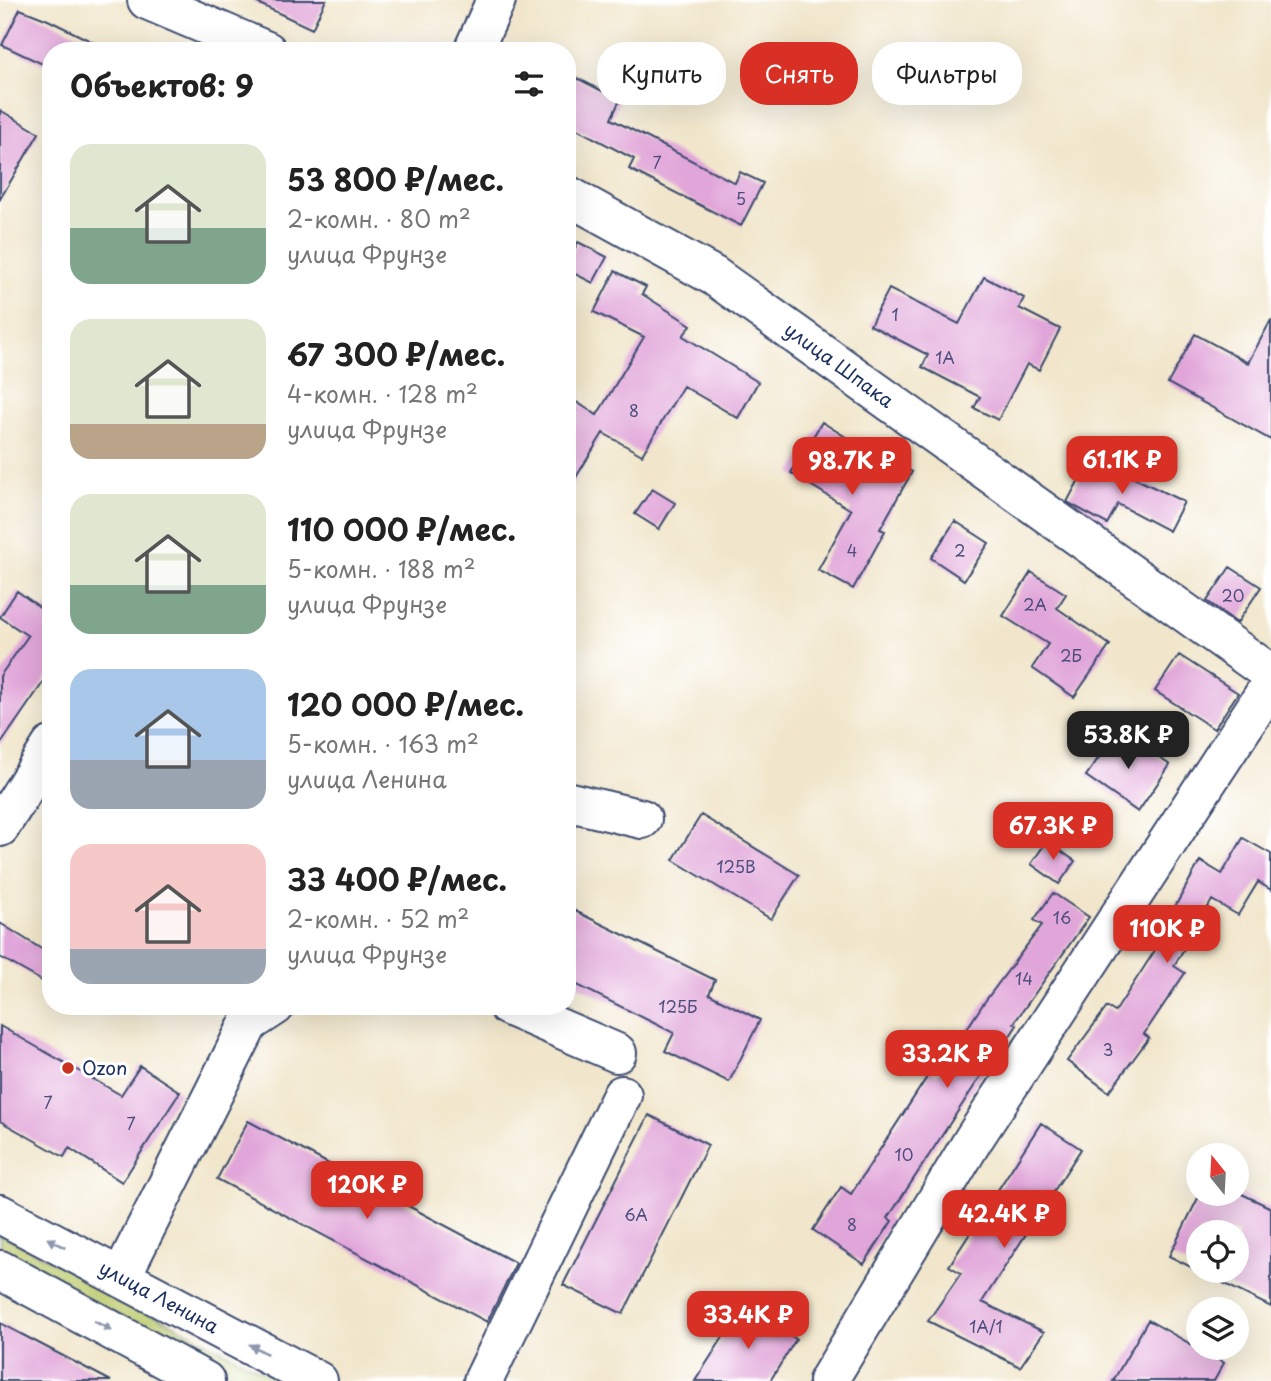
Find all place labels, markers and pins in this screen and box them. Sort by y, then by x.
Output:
pin: 61.1K ₽ [1057,436,1187,496]
pin: 98.7K ₽ [787,438,917,497]
pin: 53.8K ₽ [1063,712,1193,771]
pin: 67.3K ₽ [988,802,1118,862]
pin: 110K ₽ [1110,906,1224,965]
pin: 33.2K ₽ [882,1030,1012,1090]
place label: Ozon [82,1053,127,1081]
marker: Ozon [60,1060,76,1076]
pin: 120K ₽ [310,1162,424,1221]
pin: 42.4K ₽ [939,1190,1069,1250]
pin: 33.4K ₽ [683,1292,813,1351]

